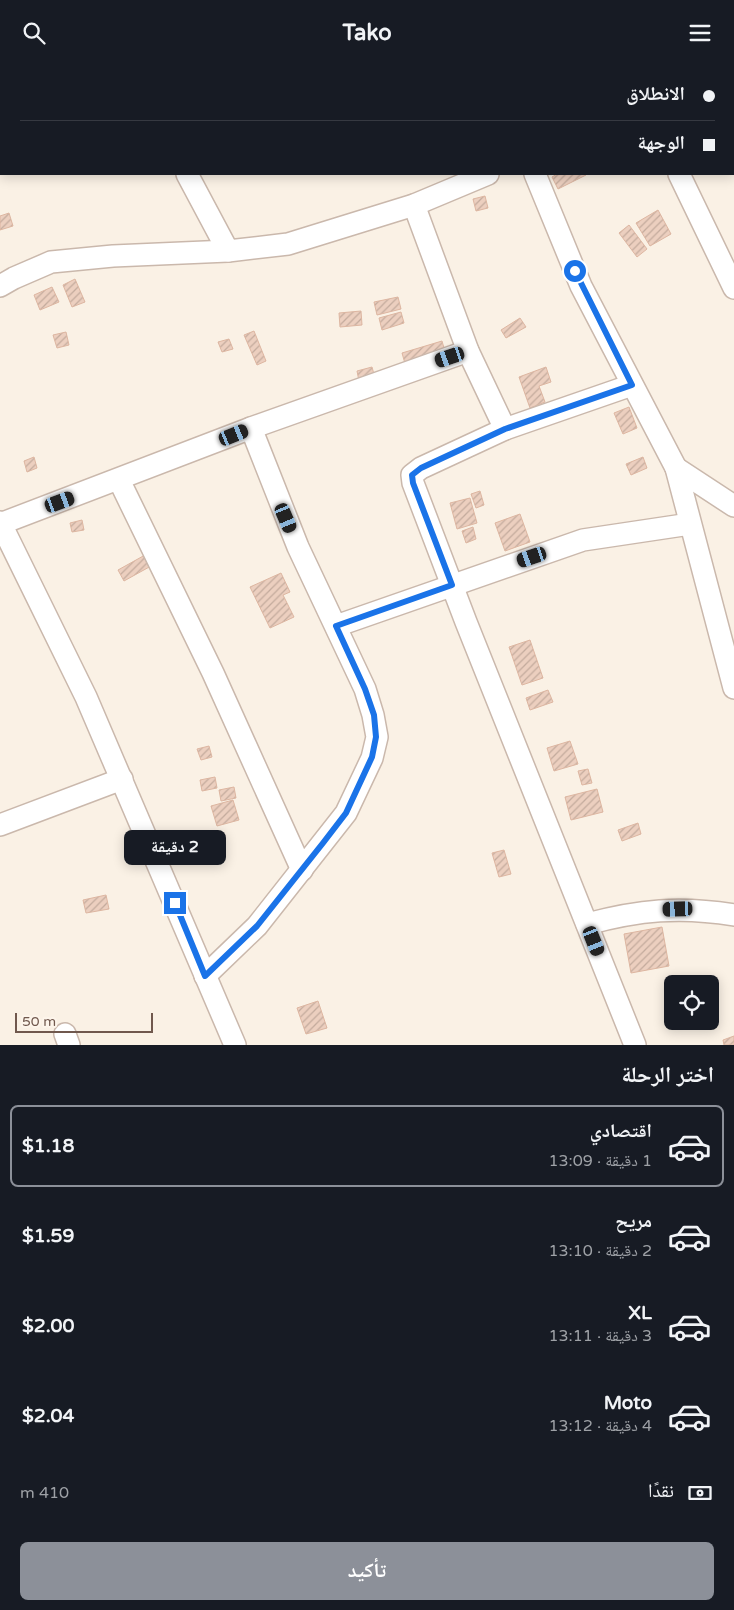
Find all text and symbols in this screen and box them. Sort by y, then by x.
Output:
icon: search [20,19,48,47]
icon: menu [686,19,714,47]
text: Tako [342,20,392,46]
text: الانطلاق [626,83,685,105]
text: الوجهة [637,132,685,154]
route start [564,260,586,282]
car [433,345,466,369]
car [217,422,250,448]
car [43,490,76,514]
car [273,501,298,535]
car [515,545,548,569]
callout: 2 دقيقة [124,831,226,865]
text: 2 دقيقة [151,837,199,857]
route end [164,892,186,914]
car [662,901,693,917]
car [581,924,606,958]
map controls [664,975,719,1030]
button: locate [664,975,719,1030]
scale bar [15,1010,152,1033]
text: 50 m [22,1013,56,1030]
text: اختر الرحلة [622,1062,714,1088]
text: اقتصادي [590,1120,652,1142]
icon: car [667,1124,712,1169]
text: $1.18 [22,1135,74,1157]
text: 1 دقيقة · 13:09 [548,1151,652,1171]
text: مريح [615,1210,652,1232]
icon: car [667,1214,712,1259]
text: $1.59 [22,1225,74,1247]
text: 2 دقيقة · 13:10 [548,1241,652,1261]
text: XL [628,1302,652,1324]
icon: car [667,1304,712,1349]
text: $2.00 [22,1315,74,1337]
text: 3 دقيقة · 13:11 [548,1326,652,1346]
text: Moto [604,1392,652,1414]
icon: car [667,1394,712,1439]
text: $2.04 [22,1405,74,1427]
text: 4 دقيقة · 13:12 [548,1416,652,1436]
icon: cash [686,1479,714,1507]
text: نقدًا [648,1480,674,1502]
text: 410 m [20,1483,69,1503]
button: تأكيد [20,1542,714,1600]

